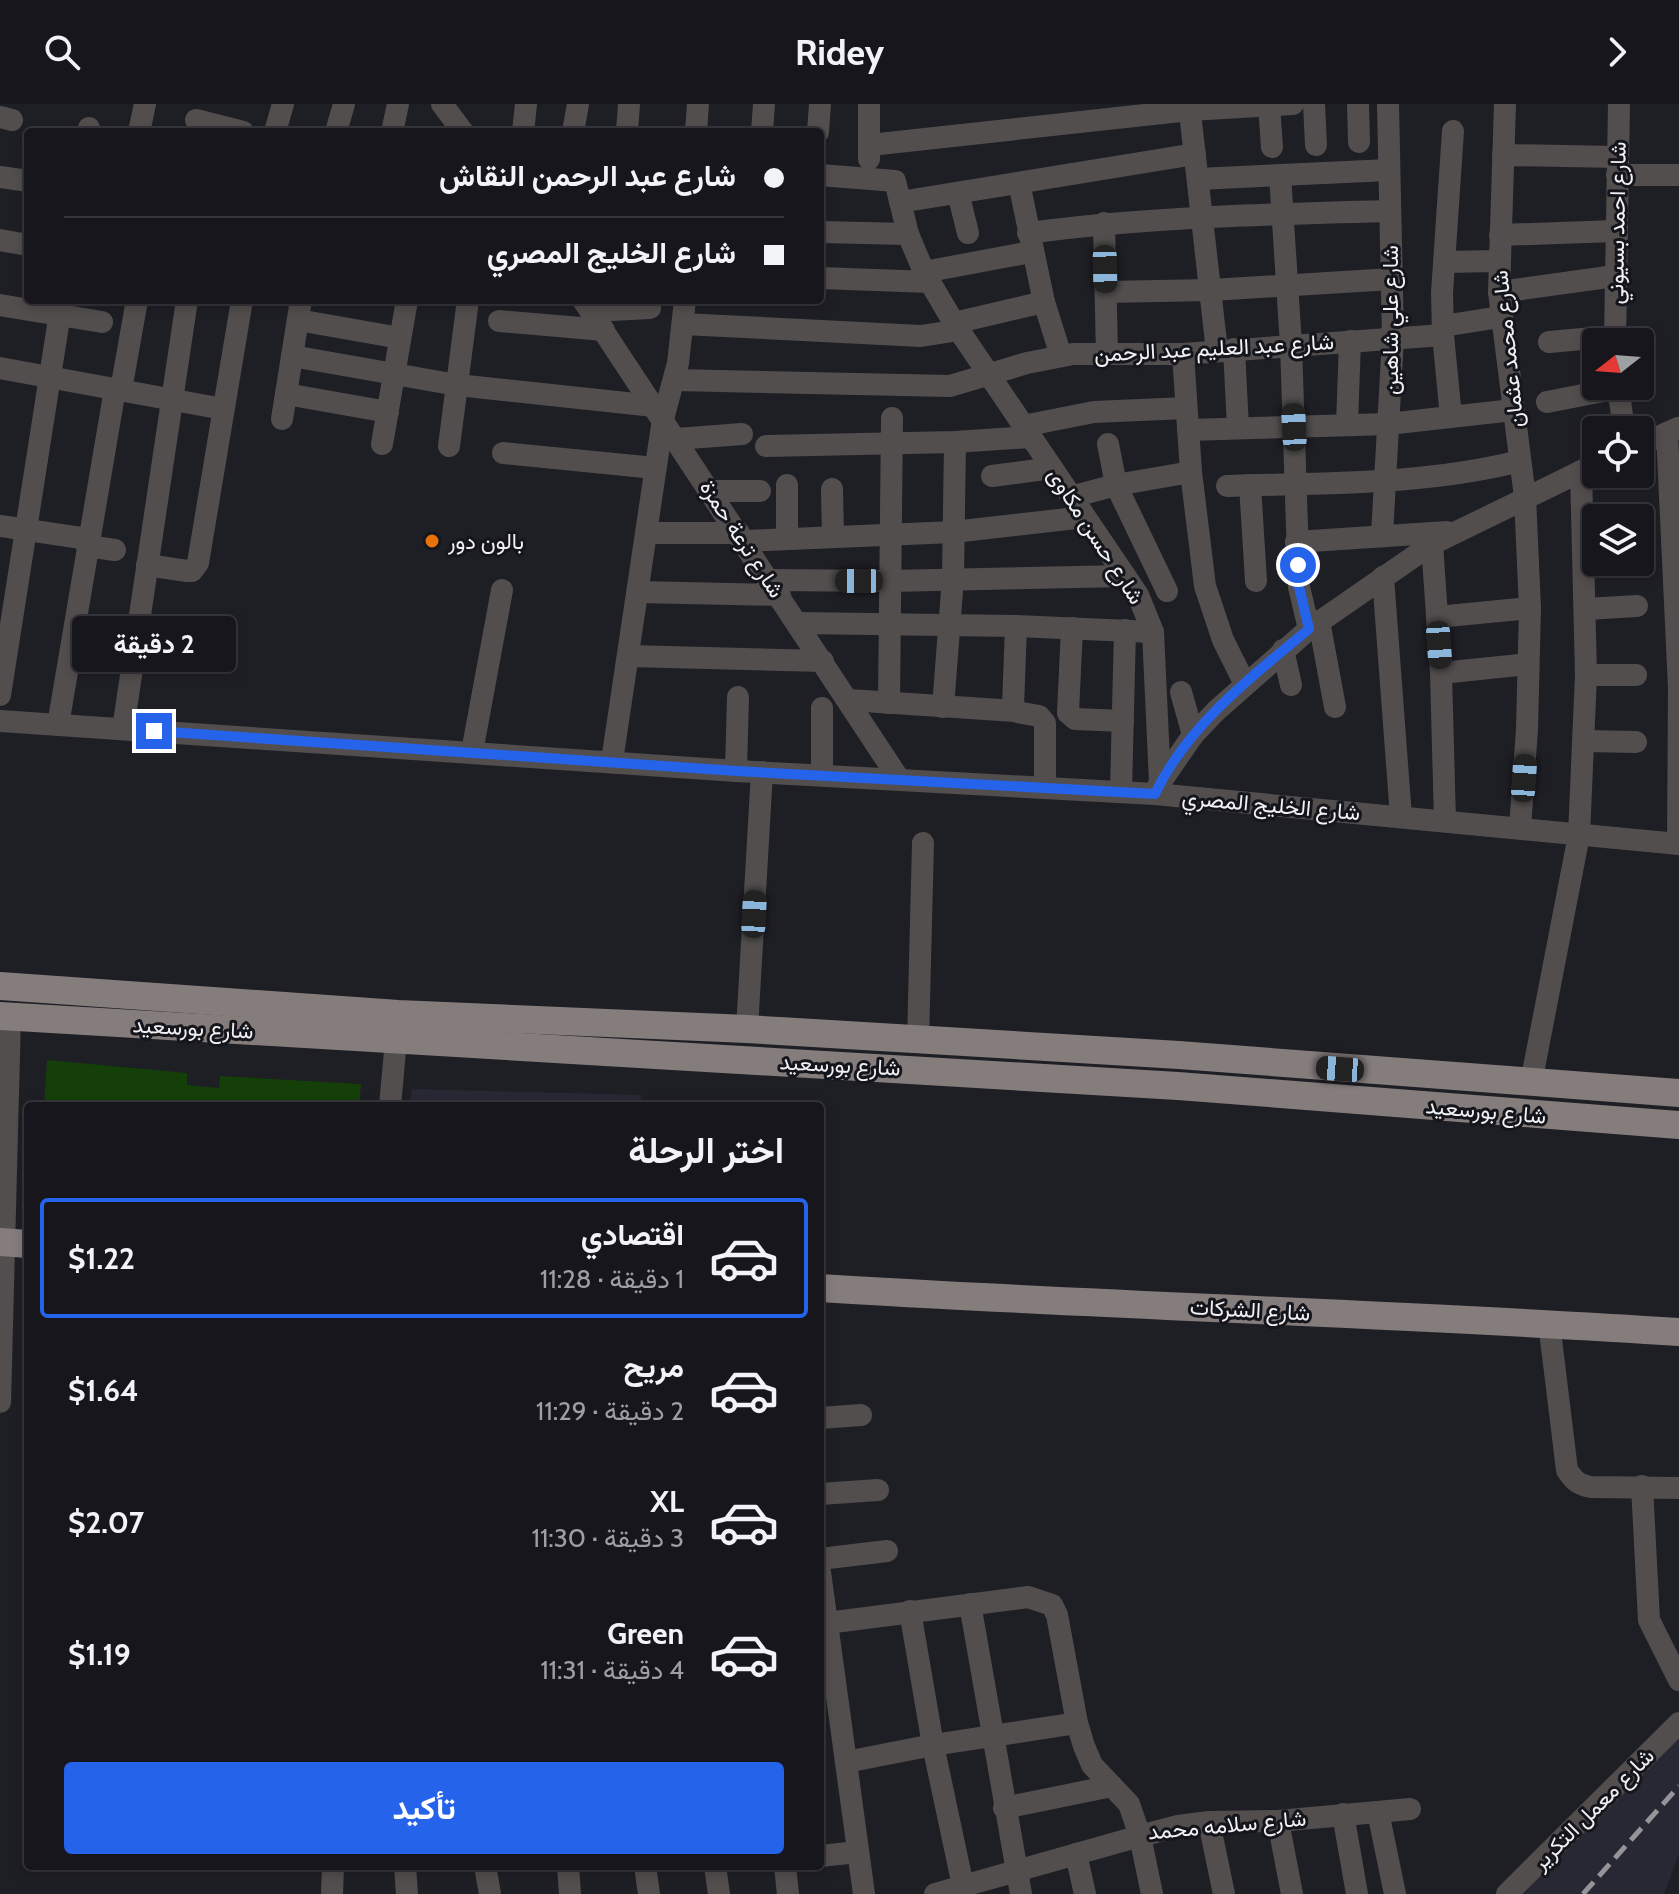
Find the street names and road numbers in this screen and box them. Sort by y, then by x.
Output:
street label: شارع احمد بسيوني [1602,141,1637,305]
street label: شارع علي شاهين [1377,245,1409,395]
street label: شارع محمد عثمان [1486,269,1531,429]
street label: شارع عبد العليم عبد الرحمن [1093,328,1335,369]
street label: شارع حسن مكاوى [1041,463,1150,610]
street label: شارع ترعة حمزة [693,475,790,603]
street label: شارع الخليج المصري [1180,784,1361,831]
street label: شارع بورسعيد [132,1011,254,1046]
street label: شارع بورسعيد [779,1048,901,1083]
street label: شارع بورسعيد [1425,1092,1547,1131]
street label: شارع الشركات [1189,1293,1311,1328]
street label: شارع معمل التكرير [1526,1742,1660,1877]
street label: شارع سلامه محمد [1147,1805,1307,1846]

